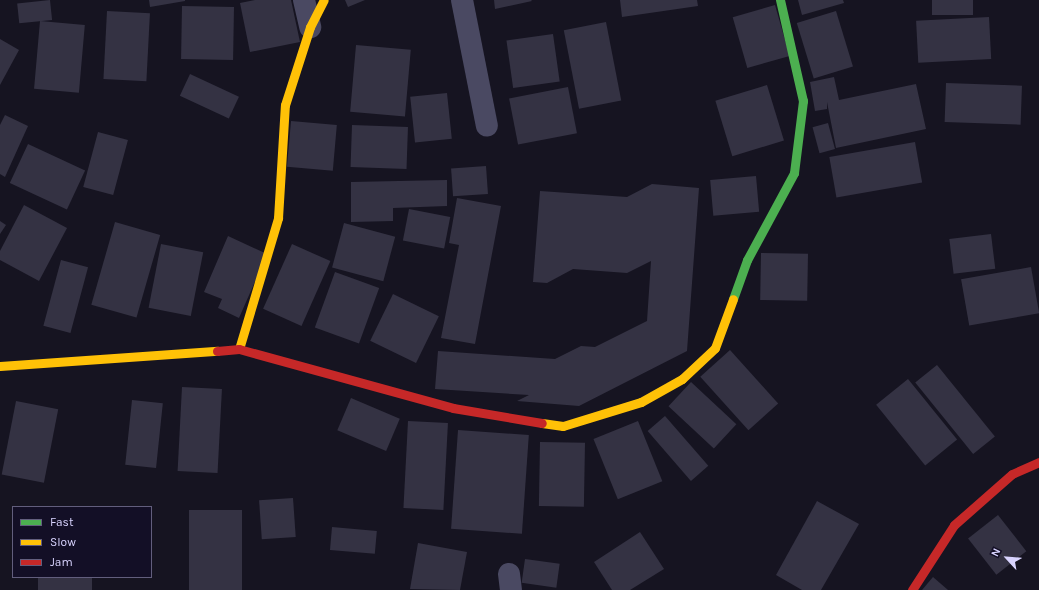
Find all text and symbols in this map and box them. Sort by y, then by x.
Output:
legend [12,506,152,578]
text: Fast [50,515,73,529]
text: Slow [50,535,76,549]
north arrow [987,538,1027,578]
text: N [988,546,1003,559]
text: Jam [50,555,73,569]

